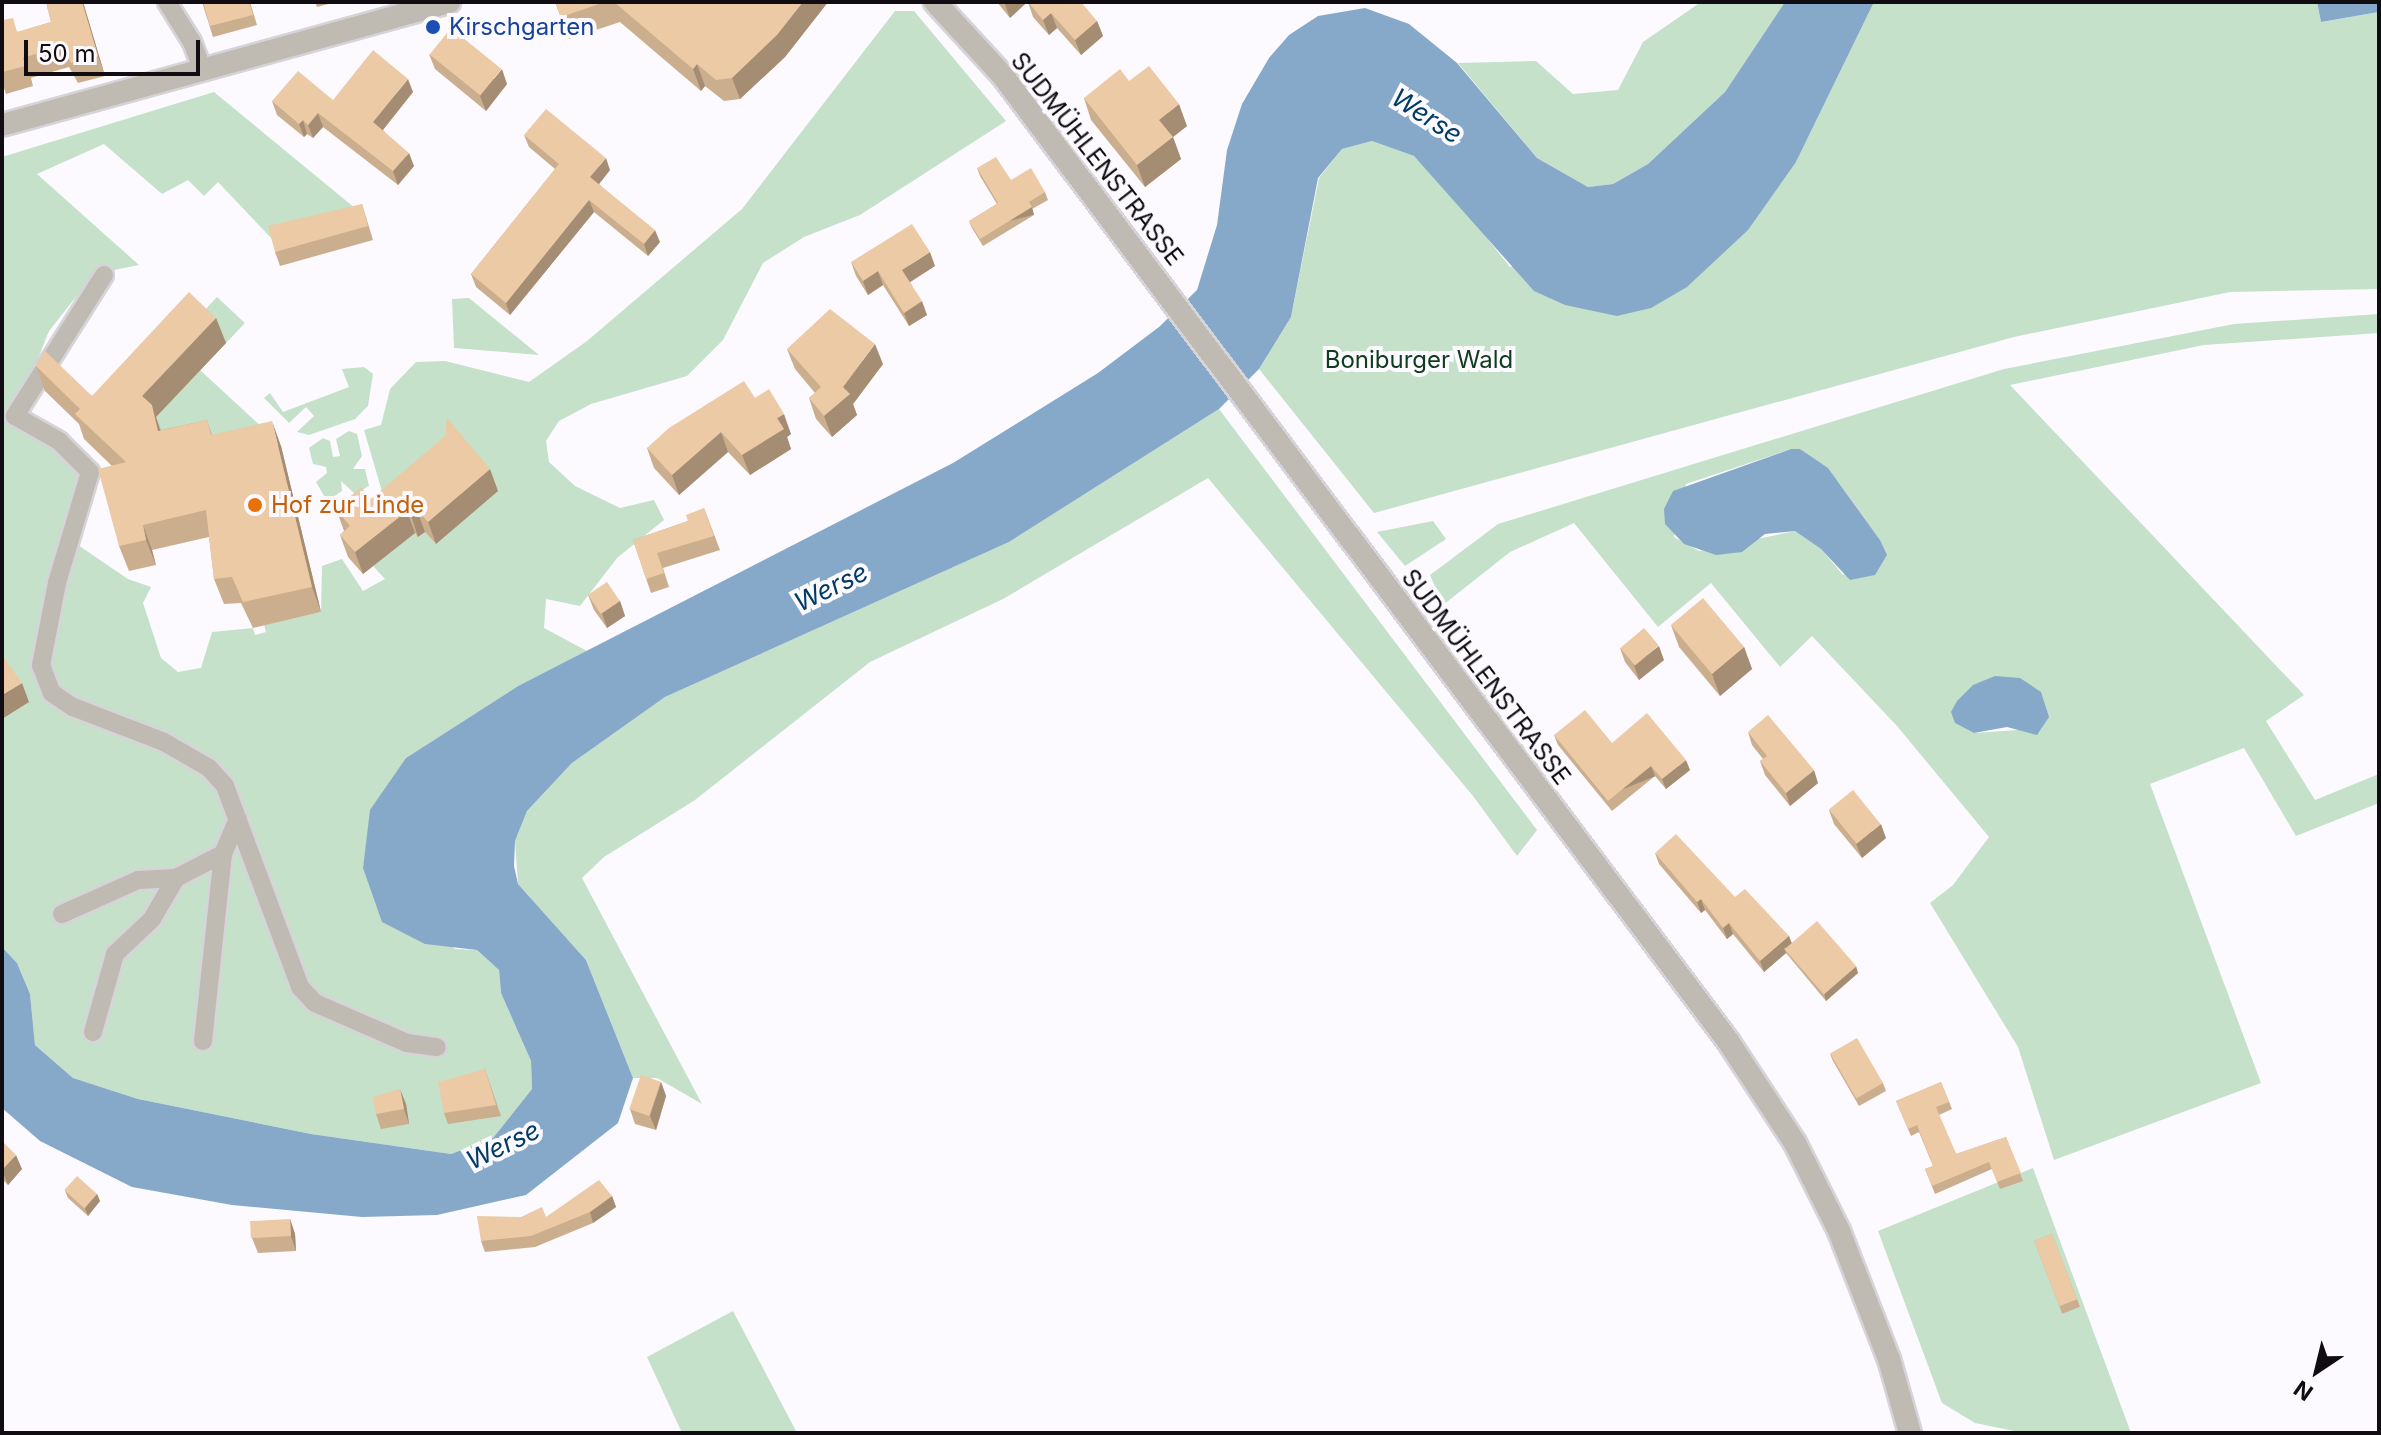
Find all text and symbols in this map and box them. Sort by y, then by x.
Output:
place label: Kirschgarten [449,13,594,41]
marker: Kirschgarten [424,18,442,36]
scale bar [28,24,204,74]
text: 50 m [38,39,96,68]
street label: SUDMÜHLENSTRASSE [1005,47,1189,271]
water label: Werse [1386,82,1468,150]
park label: Boniburger Wald [1325,346,1513,374]
place label: Hof zur Linde [271,491,424,519]
marker: Hof zur Linde [246,496,264,514]
water label: Werse [789,556,873,618]
street label: SUDMÜHLENSTRASSE [1396,564,1576,790]
water label: Werse [461,1114,545,1176]
north arrow [2277,1331,2357,1411]
text: N [2289,1375,2318,1406]

